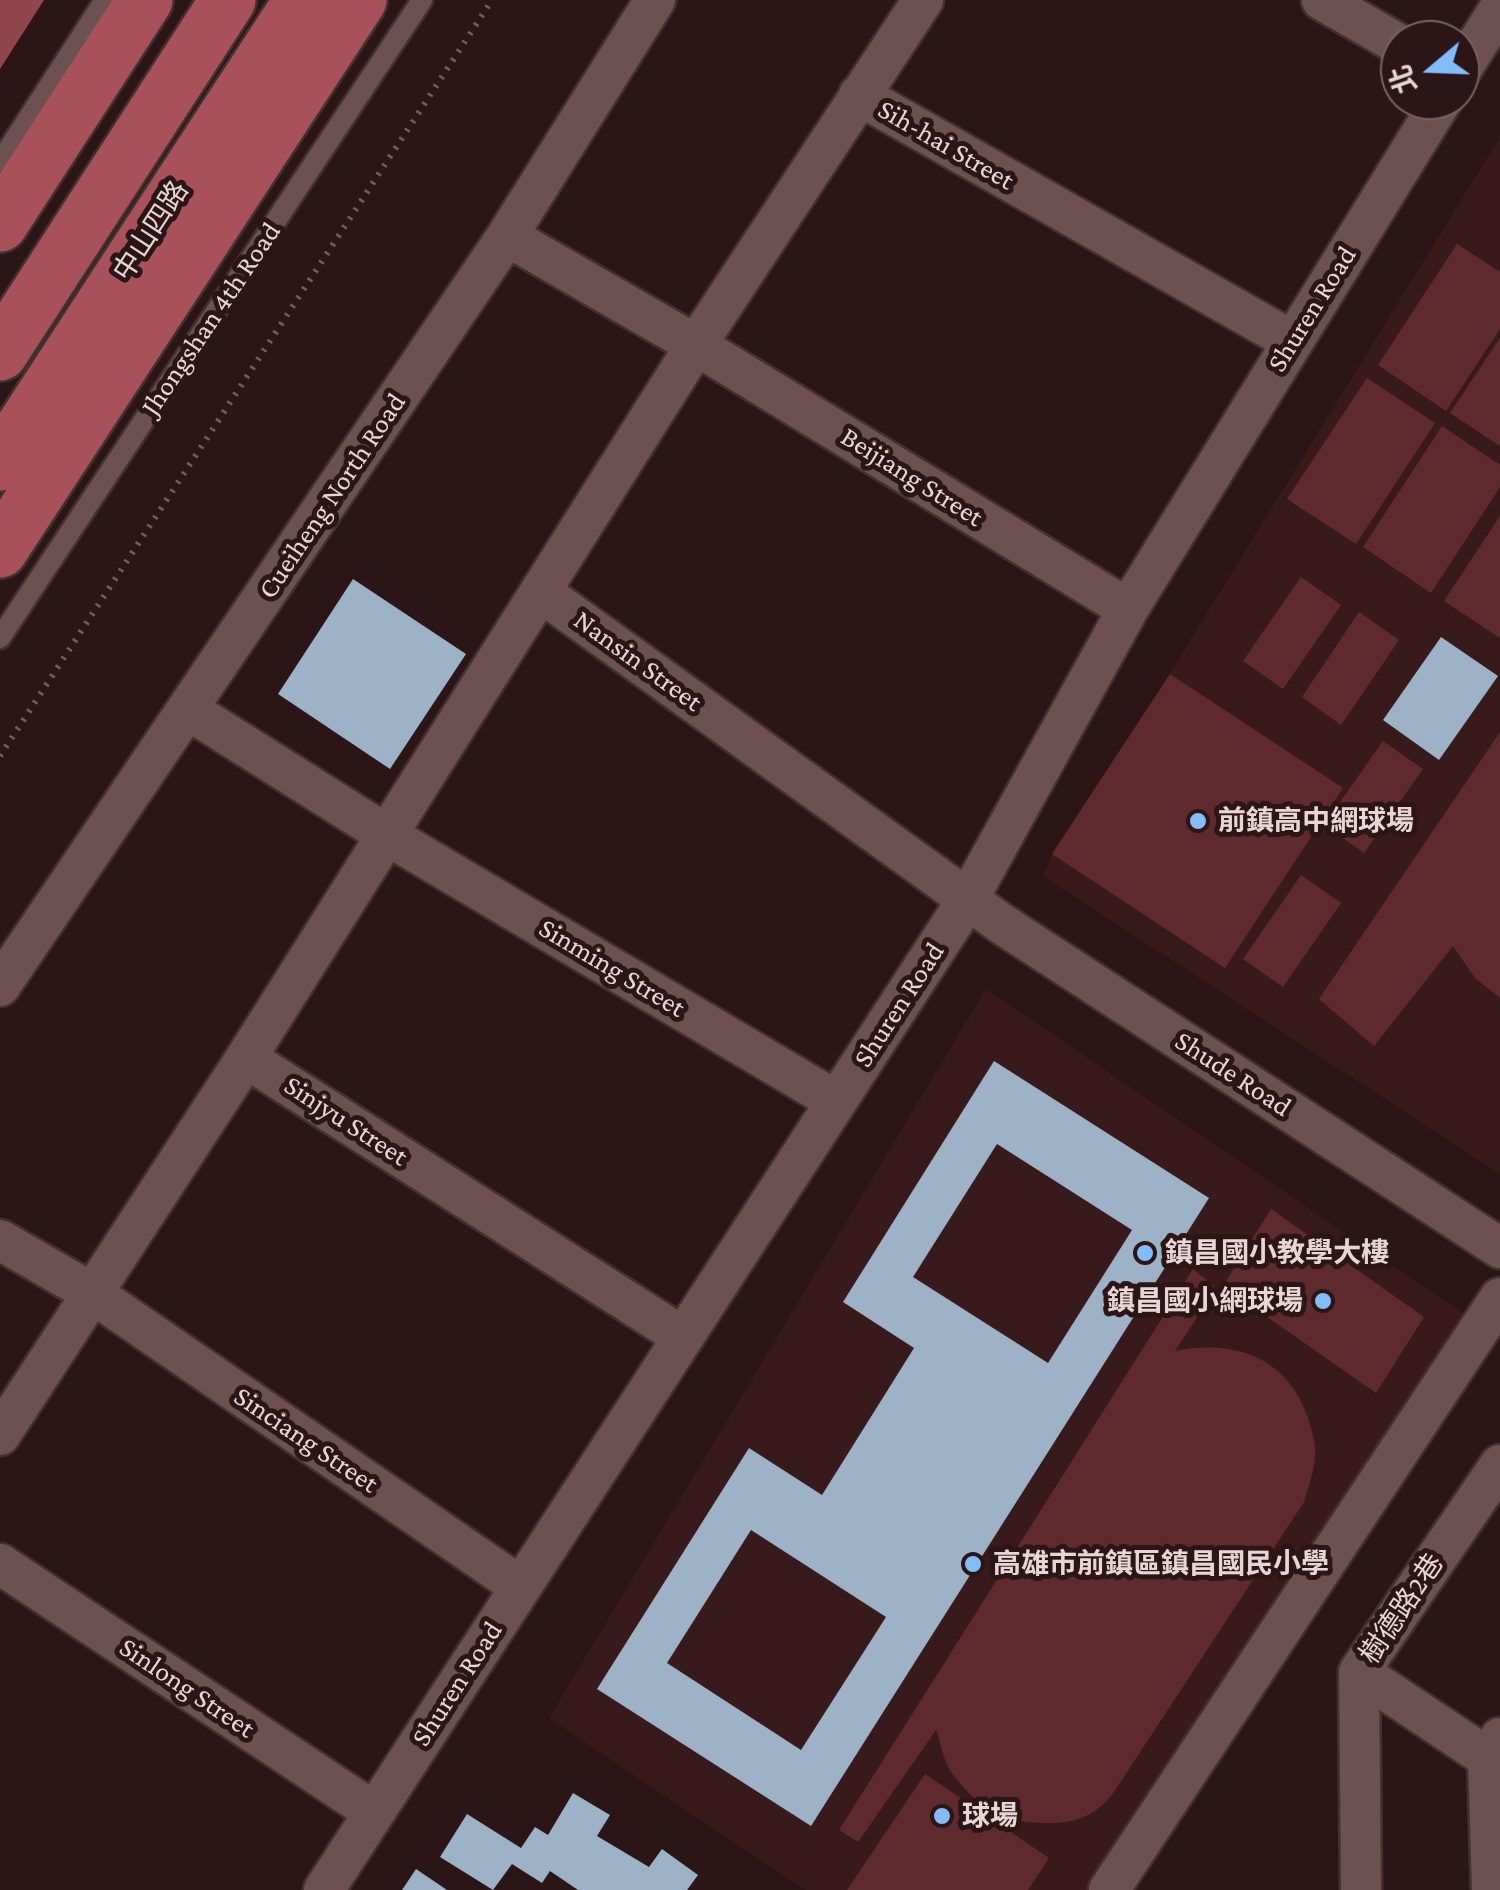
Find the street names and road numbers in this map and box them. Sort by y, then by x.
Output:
street label: Sih-hai Street [872,92,1020,198]
street label: 中山四路 [106,175,196,287]
street label: Jhongshan 4th Road [134,216,288,422]
street label: Shuren Road [1260,240,1364,378]
street label: Cueiheng North Road [251,387,413,605]
street label: Beijiang Street [835,420,989,534]
street label: Nansin Street [567,603,709,719]
street label: Sinming Street [533,911,691,1025]
street label: Shuren Road [846,936,952,1074]
street label: Shude Road [1168,1024,1298,1124]
street label: Sinjyu Street [278,1069,414,1173]
street label: Sinciang Street [227,1379,385,1501]
street label: 樹德路2巷 [1353,1548,1451,1670]
street label: Shuren Road [404,1615,510,1753]
street label: Sinlong Street [113,1630,261,1746]

